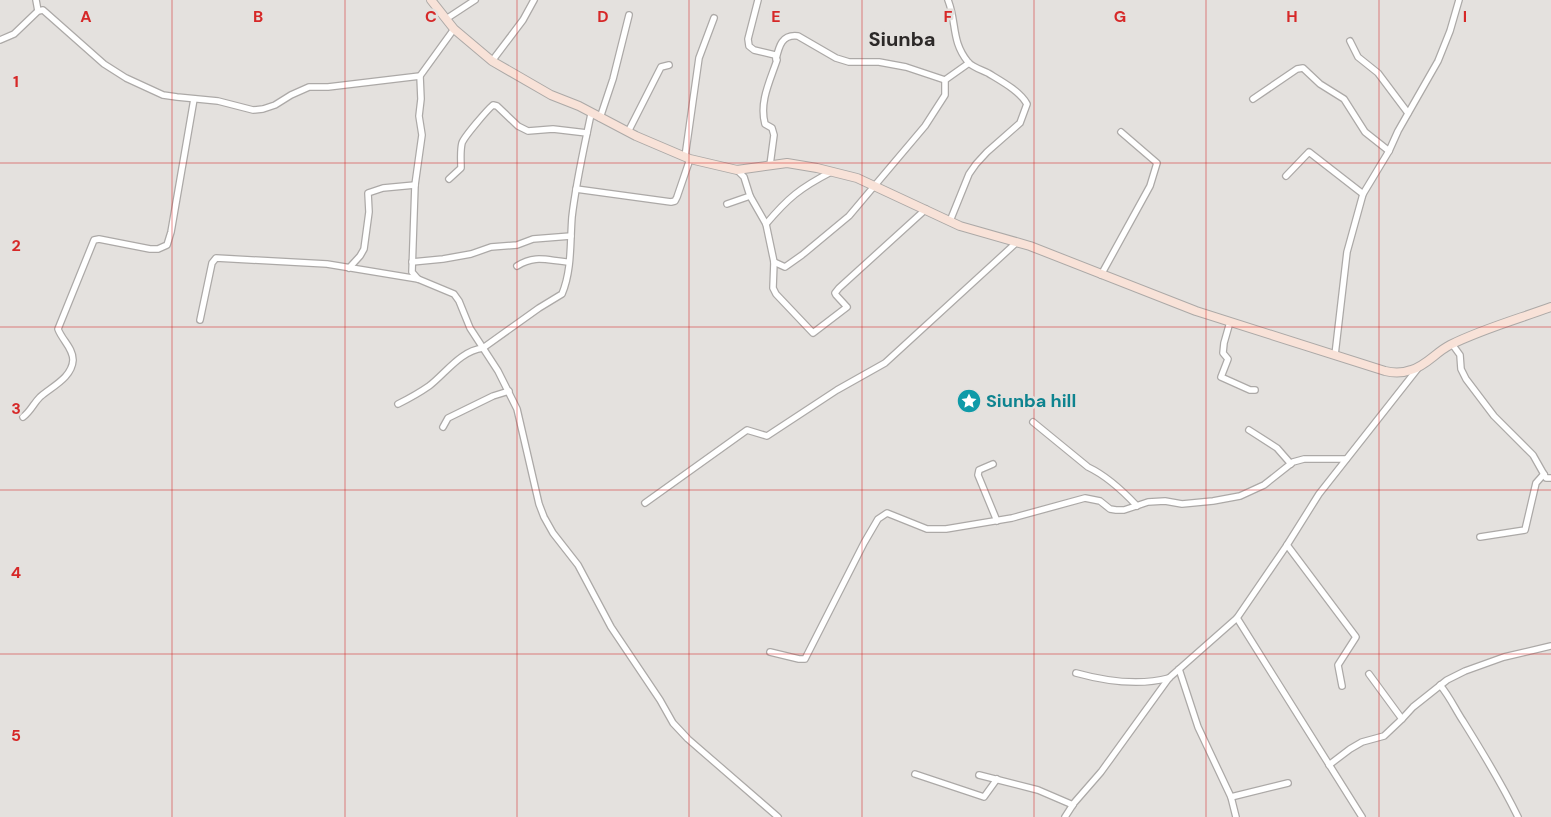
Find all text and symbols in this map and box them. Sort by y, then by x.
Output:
text: A [80,6,92,27]
text: B [253,6,263,27]
text: C [425,6,437,27]
text: D [597,6,609,27]
text: E [771,6,781,27]
text: F [944,6,953,27]
text: G [1114,6,1126,27]
text: H [1286,6,1298,27]
text: I [1463,6,1467,27]
district label: Siunba [868,26,936,52]
text: 1 [13,71,19,92]
text: 2 [11,235,21,256]
place icon: Siunba hill [956,388,982,414]
place label: Siunba hill [986,389,1076,413]
text: 3 [11,398,21,419]
text: 4 [11,562,21,583]
text: 5 [11,725,21,746]

